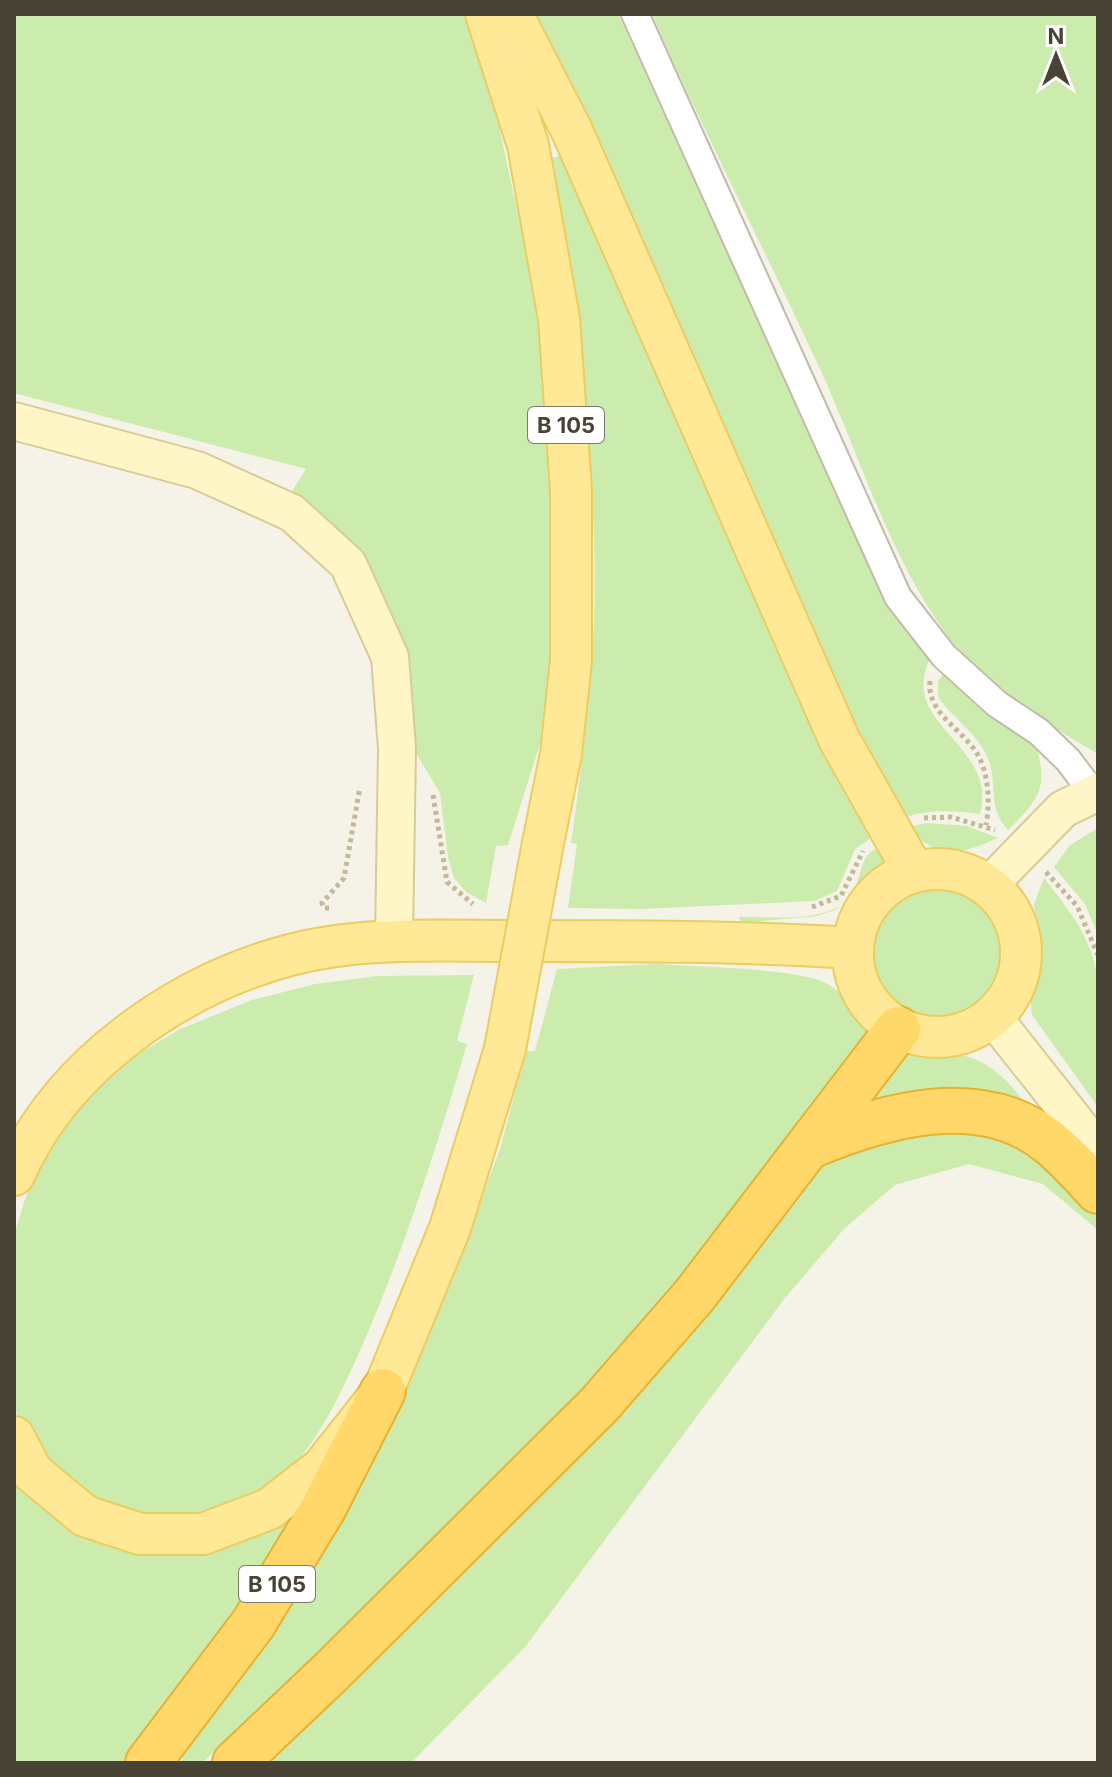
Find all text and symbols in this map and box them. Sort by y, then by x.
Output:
north arrow [1016,16,1096,96]
text: N [1048,23,1064,49]
road number: B 105 [528,407,604,443]
road number: B 105 [239,1566,315,1602]

